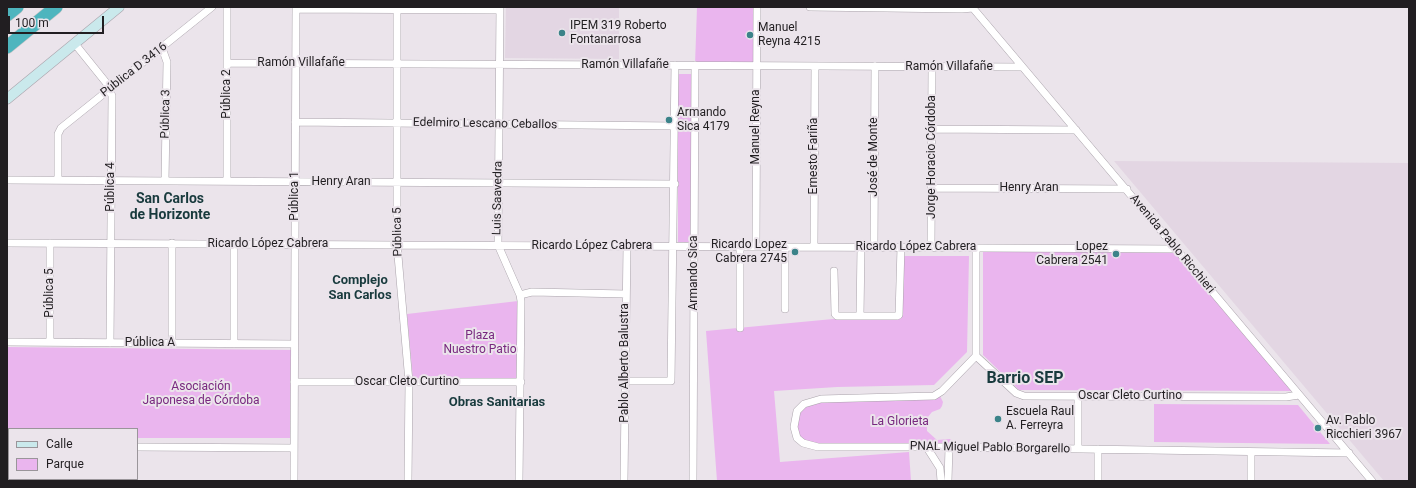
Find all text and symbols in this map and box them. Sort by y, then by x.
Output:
scale bar [10,8,106,34]
text: 100 m [15,16,49,30]
place label: IPEM 319 Roberto Fontanarrosa [570,19,667,47]
place label: Manuel Reyna 4215 [758,21,820,49]
marker: IPEM 319 Roberto Fontanarrosa [557,28,567,38]
marker: Manuel Reyna 4215 [745,30,755,40]
street label: Pública D 3416 [98,40,170,100]
street label: Ramón Villafañe [257,56,345,70]
street label: Ramón Villafañe [581,58,669,72]
street label: Ramón Villafañe [905,60,993,74]
street label: Pública 2 [220,69,234,119]
street label: Pública 3 [158,89,174,139]
street label: Manuel Reyna [749,89,763,165]
street label: Jorge Horacio Córdoba [925,95,939,219]
place label: Armando Sica 4179 [677,106,730,134]
marker: Armando Sica 4179 [664,115,674,125]
street label: Edelmiro Lescano Ceballos [413,116,557,132]
street label: José de Monte [867,117,881,197]
street label: Ernesto Fariña [807,118,821,194]
street label: Luis Saavedra [490,161,506,235]
street label: Pública 4 [104,162,118,212]
street label: Pública 1 [288,171,302,221]
street label: Henry Aran [311,175,371,189]
street label: Henry Aran [999,181,1059,195]
district label: San Carlos de Horizonte [130,191,210,224]
street label: Avenida Pablo Ricchieri [1126,192,1218,296]
street label: Pública 5 [390,207,406,257]
street label: Armando Sica [687,235,701,311]
street label: Ricardo López Cabrera [208,237,328,251]
place label: Ricardo Lopez Cabrera 2745 [711,238,787,266]
street label: Ricardo López Cabrera [532,239,652,253]
street label: Ricardo López Cabrera [856,240,976,254]
place label: Lopez Cabrera 2541 [1036,240,1108,268]
marker: Ricardo Lopez Cabrera 2745 [790,247,800,257]
marker: Lopez Cabrera 2541 [1111,249,1121,259]
street label: Pública 5 [43,268,57,318]
district label: Complejo San Carlos [328,273,392,304]
street label: Pablo Alberto Balustra [618,303,632,423]
park label: Plaza Nuestro Patio [443,329,517,357]
street label: Pública A [125,336,175,350]
district label: Barrio SEP [987,369,1063,389]
street label: Oscar Cleto Curtino [355,375,459,389]
park label: Asociación Japonesa de Córdoba [142,380,260,408]
street label: Oscar Cleto Curtino [1078,389,1182,403]
district label: Obras Sanitarias [449,395,545,411]
place label: Escuela Raul A. Ferreyra [1006,405,1074,433]
marker: Escuela Raul A. Ferreyra [993,414,1003,424]
place label: Av. Pablo Ricchieri 3967 [1326,414,1402,442]
park label: La Glorieta [871,415,929,429]
marker: Av. Pablo Ricchieri 3967 [1313,423,1323,433]
legend [8,428,138,480]
text: Calle [46,437,73,451]
street label: PNAL Miguel Pablo Borgarello [910,439,1070,457]
text: Parque [46,457,84,471]

